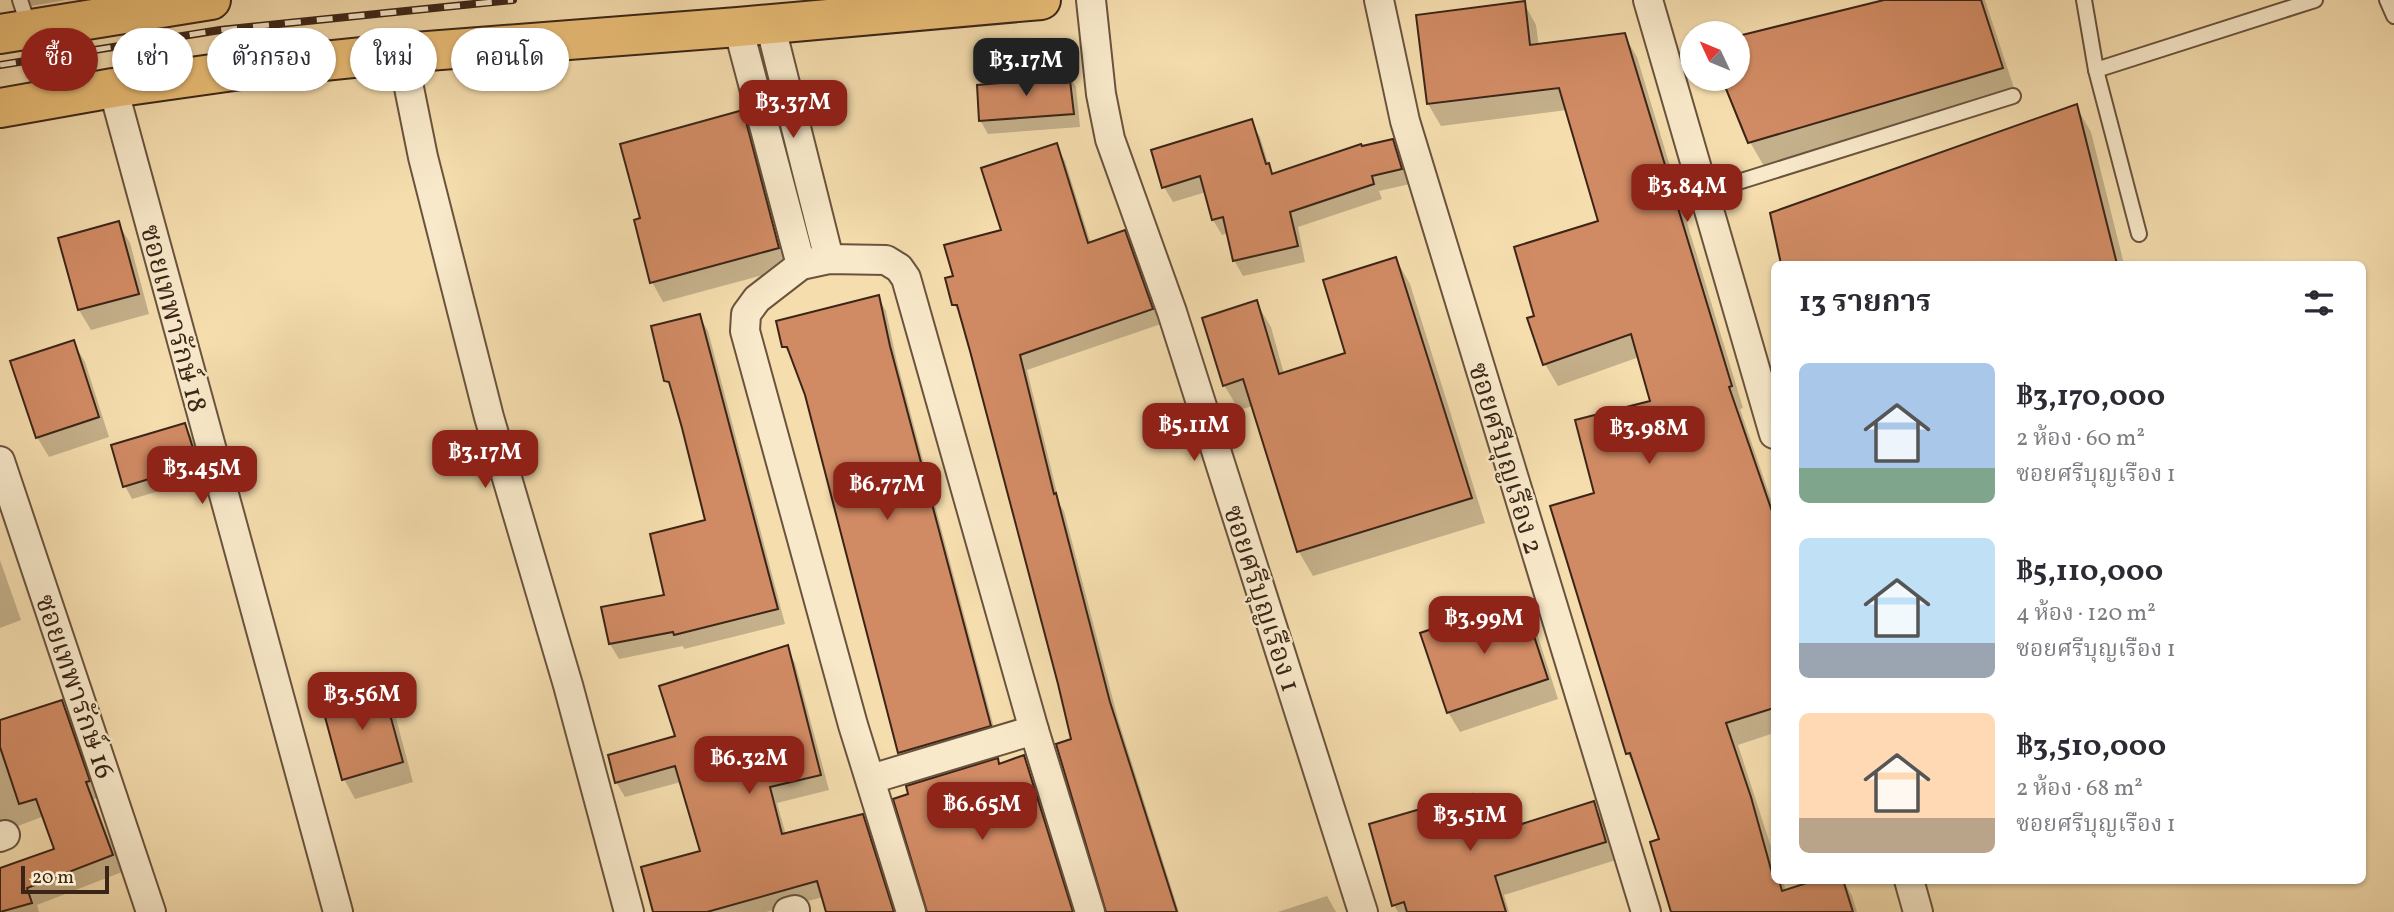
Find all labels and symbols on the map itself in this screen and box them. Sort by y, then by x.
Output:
north arrow [1680,21,1750,91]
pin: ฿3.17M [969,38,1083,98]
pin: ฿3.37M [736,80,850,140]
pin: ฿3.84M [1630,164,1744,224]
street label: ซอยเทพารักษ์ 18 [129,221,216,417]
street label: ซอยศรีบุญเรือง 2 [1457,358,1552,559]
pin: ฿5.11M [1137,404,1251,463]
pin: ฿3.98M [1592,406,1706,466]
pin: ฿3.17M [428,430,542,490]
pin: ฿3.45M [145,447,259,506]
pin: ฿6.77M [830,462,944,522]
street label: ซอยศรีบุญเรือง 1 [1212,500,1309,697]
street label: ซอยเทพารักษ์ 16 [24,589,123,784]
pin: ฿3.99M [1427,596,1541,656]
pin: ฿3.56M [305,672,419,732]
pin: ฿6.32M [692,736,806,796]
pin: ฿6.65M [925,782,1039,842]
pin: ฿3.51M [1413,794,1527,853]
scale bar [21,863,108,895]

